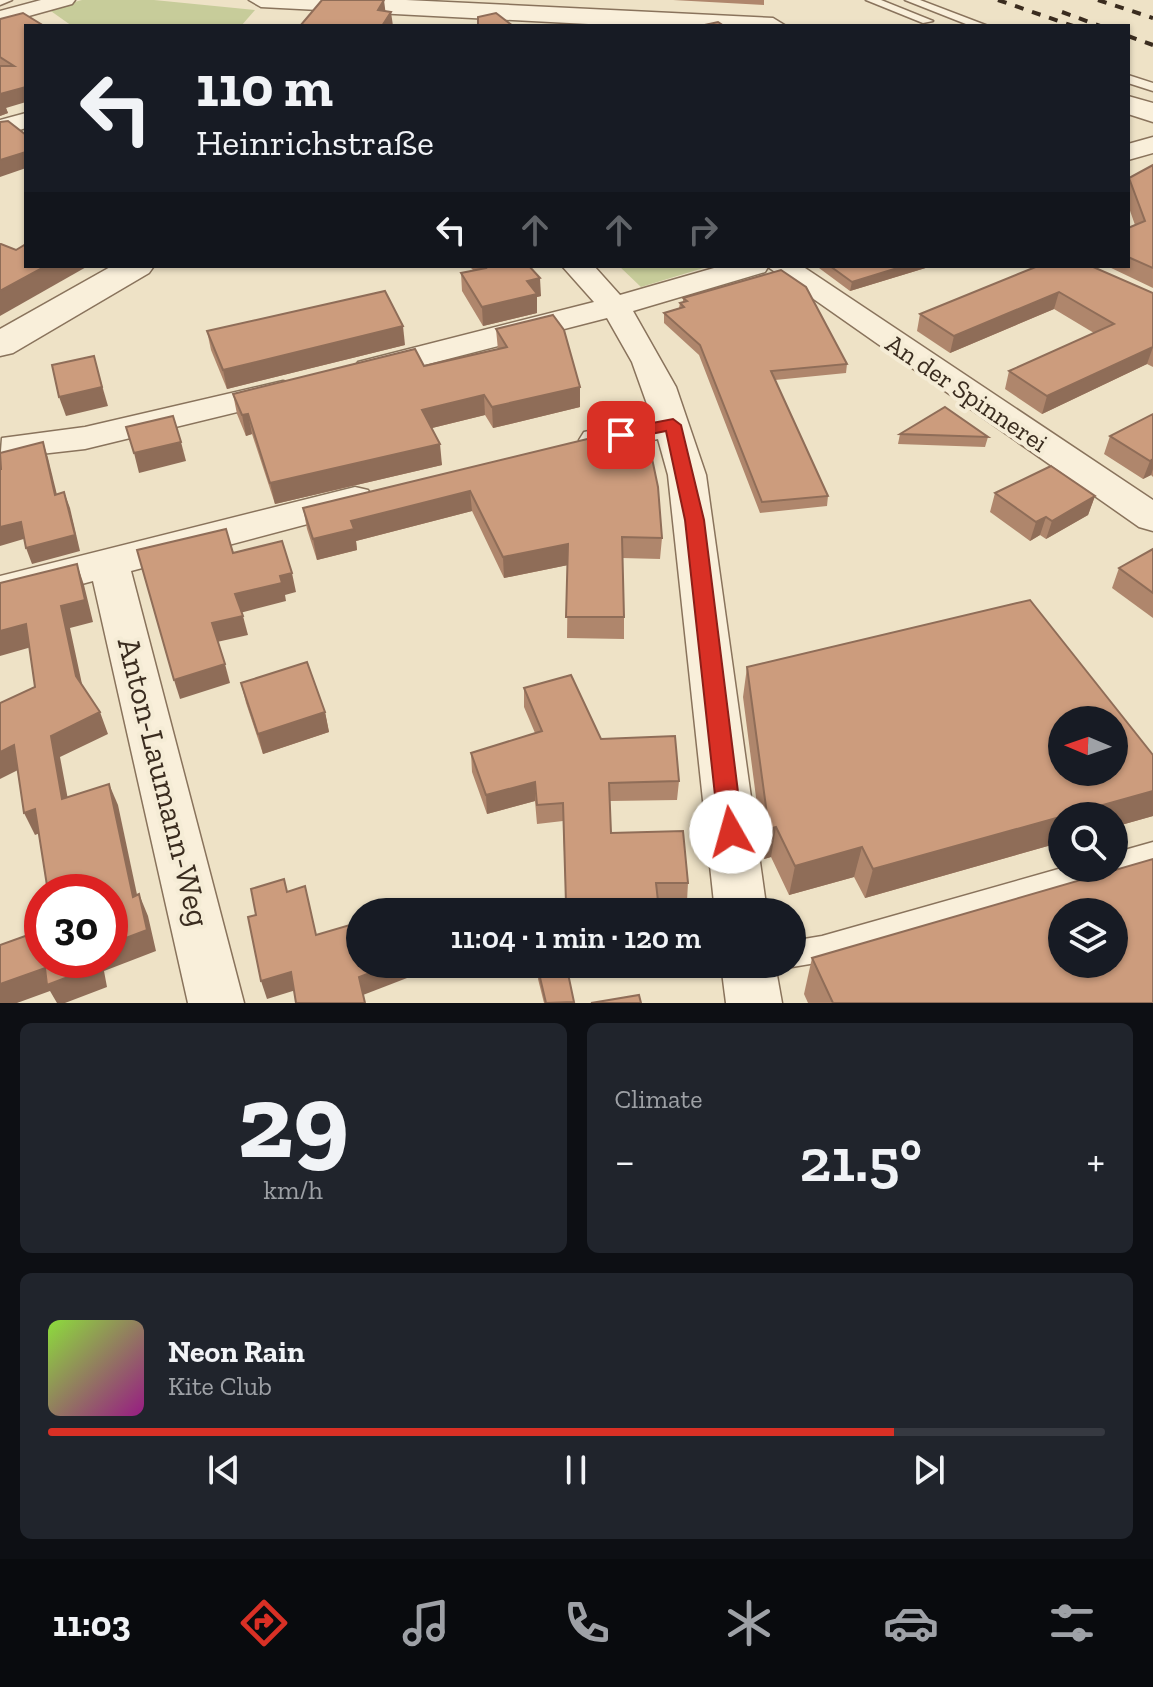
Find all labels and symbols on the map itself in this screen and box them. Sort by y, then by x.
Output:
street label: An der Spinnerei [880,327,1054,459]
pin [587,401,655,469]
street label: Anton-Laumann-Weg [110,634,218,930]
north arrow [1048,706,1128,786]
position arrow [689,790,773,874]
speed limit sign: 30 [24,874,128,978]

